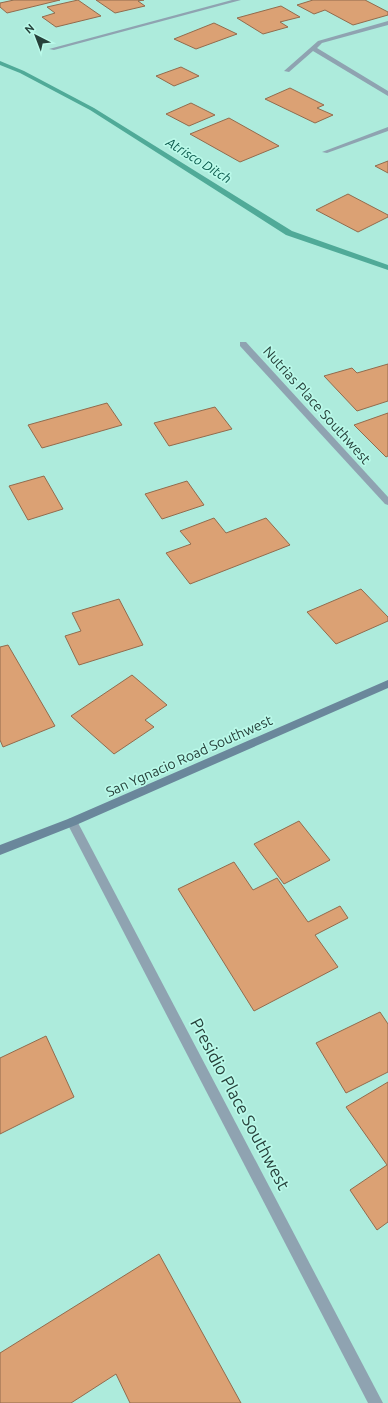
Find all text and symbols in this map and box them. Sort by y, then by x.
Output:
north arrow [16,16,56,56]
text: N [22,21,36,36]
water label: Atrisco Ditch [163,134,234,185]
street label: Nutrias Place Southwest [260,343,374,467]
street label: San Ygnacio Road Southwest [103,712,275,800]
street label: Presidio Place Southwest [187,1015,294,1193]

